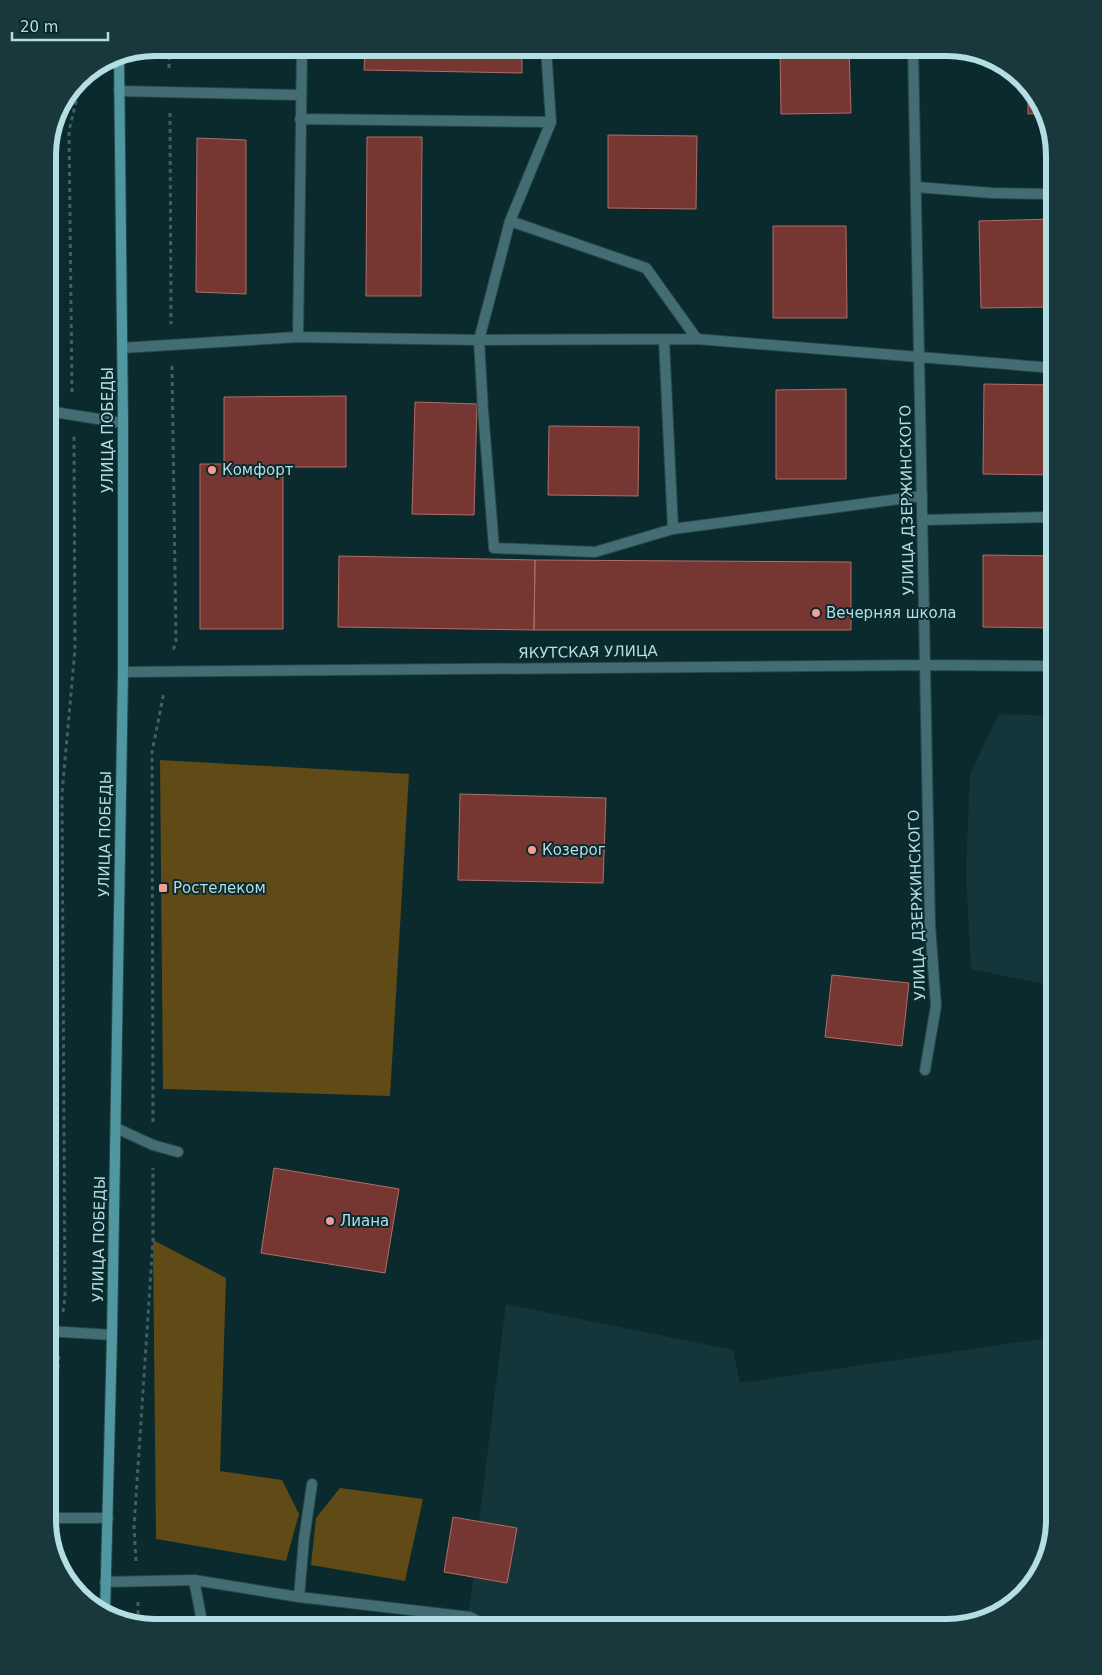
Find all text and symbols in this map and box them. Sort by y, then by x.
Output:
scale bar [12,10,109,42]
text: 20 m [20,18,58,36]
street label: УЛИЦА ПОБЕДЫ [99,367,117,493]
street label: УЛИЦА ДЗЕРЖИНСКОГО [896,404,918,596]
place label: Комфорт [222,461,294,479]
marker: Комфорт [206,464,218,476]
place label: Вечерняя школа [826,604,957,622]
marker: Вечерняя школа [810,607,822,619]
street label: ЯКУТСКАЯ УЛИЦА [518,642,659,662]
street label: УЛИЦА ПОБЕДЫ [95,771,115,897]
street label: УЛИЦА ДЗЕРЖИНСКОГО [905,809,929,1001]
place label: Козерог [542,841,606,859]
marker: Козерог [526,844,538,856]
place label: Ростелеком [173,879,266,897]
marker: Ростелеком [157,882,169,894]
street label: УЛИЦА ПОБЕДЫ [89,1176,109,1302]
place label: Лиана [340,1212,389,1230]
marker: Лиана [324,1215,336,1227]

